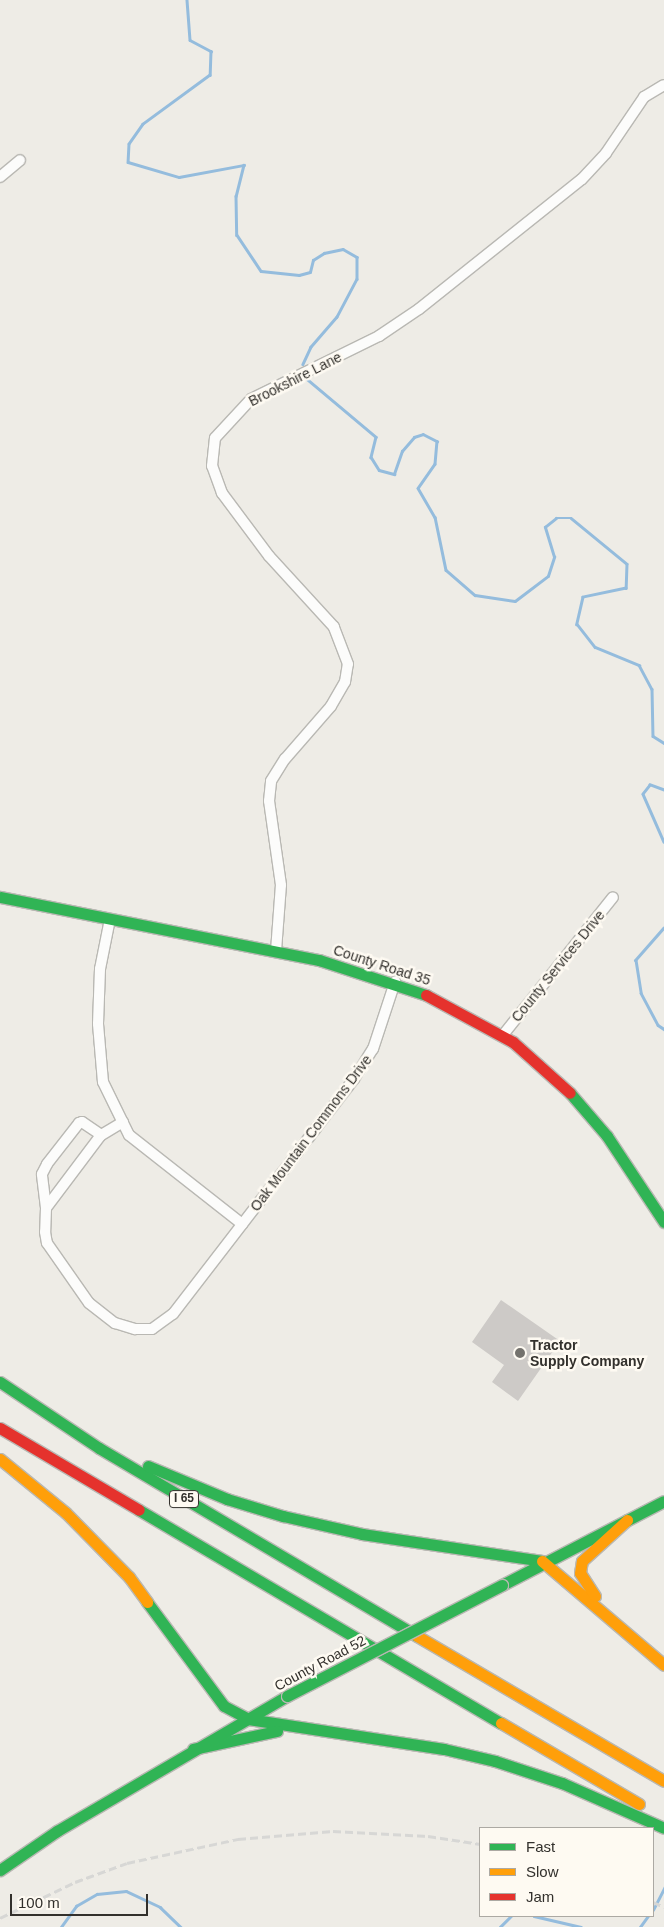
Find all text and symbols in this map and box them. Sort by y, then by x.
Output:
street label: Brookshire Lane [246,348,344,410]
street label: County Services Drive [508,907,608,1025]
street label: County Road 35 [331,941,433,989]
street label: Oak Mountain Commons Drive [247,1052,375,1214]
place label: Tractor Supply Company [530,1337,644,1370]
marker: Tractor Supply Company [514,1347,526,1359]
road number: I 65 [168,1490,200,1508]
street label: County Road 52 [271,1632,369,1694]
legend [479,1827,654,1917]
text: Fast [526,1838,555,1855]
text: Slow [526,1863,559,1880]
scale bar [12,1884,150,1916]
text: Jam [526,1888,554,1905]
text: 100 m [18,1894,60,1911]

